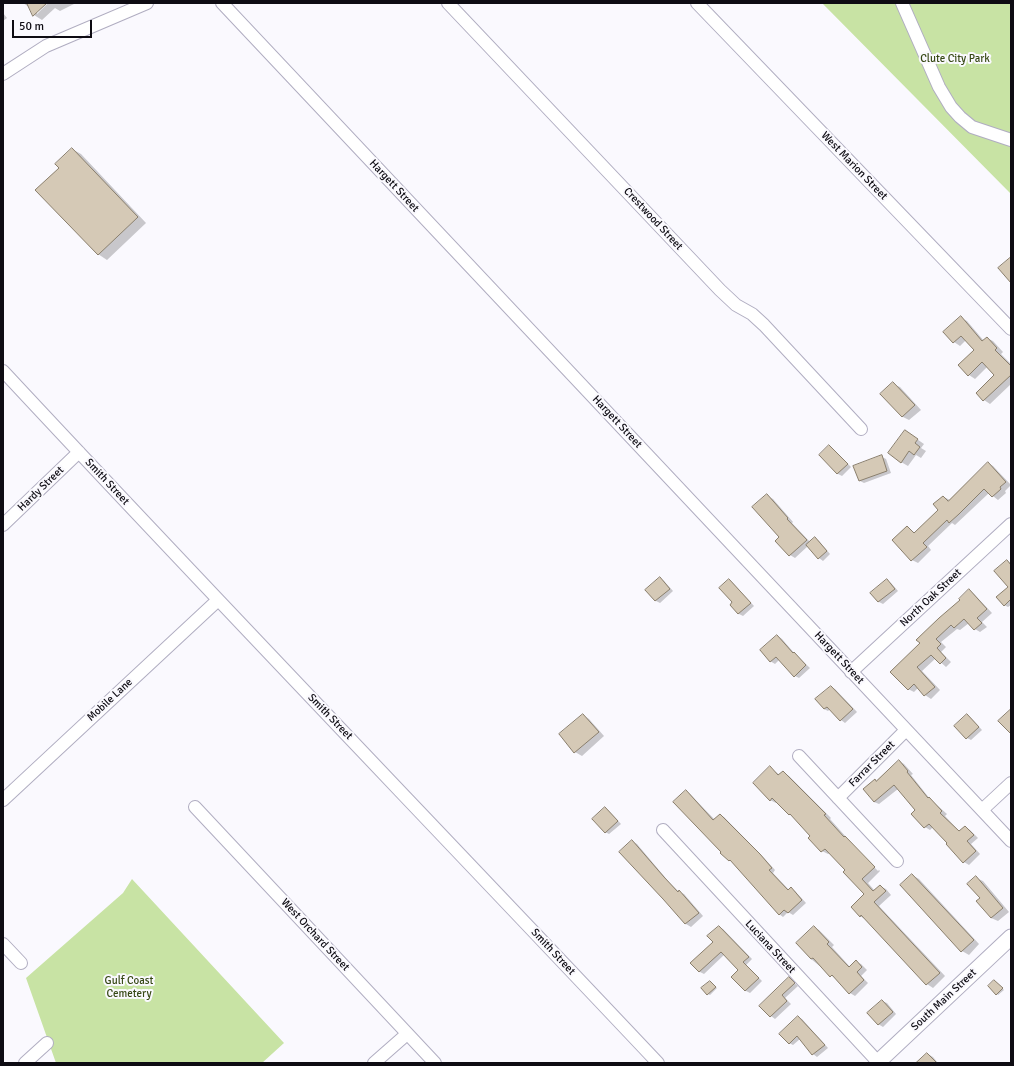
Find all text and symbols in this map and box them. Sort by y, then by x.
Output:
scale bar [14,12,94,38]
text: 50 m [19,19,44,34]
park label: Clute City Park [920,52,990,66]
street label: West Marion Street [818,129,890,203]
street label: Hargett Street [366,157,422,215]
street label: Crestwood Street [621,185,685,253]
street label: Hargett Street [589,393,645,451]
street label: Smith Street [82,456,132,508]
street label: Hardy Street [15,464,67,514]
street label: North Oak Street [898,566,964,630]
street label: Hargett Street [811,629,867,687]
street label: Mobile Lane [85,676,135,724]
street label: Smith Street [305,691,355,743]
street label: Farrar Street [846,738,898,790]
street label: West Orchard Street [278,896,352,974]
street label: Luciana Street [742,918,798,976]
street label: Smith Street [528,926,578,978]
street label: South Main Street [909,966,979,1034]
park label: Gulf Coast Cemetery [105,974,153,1000]

